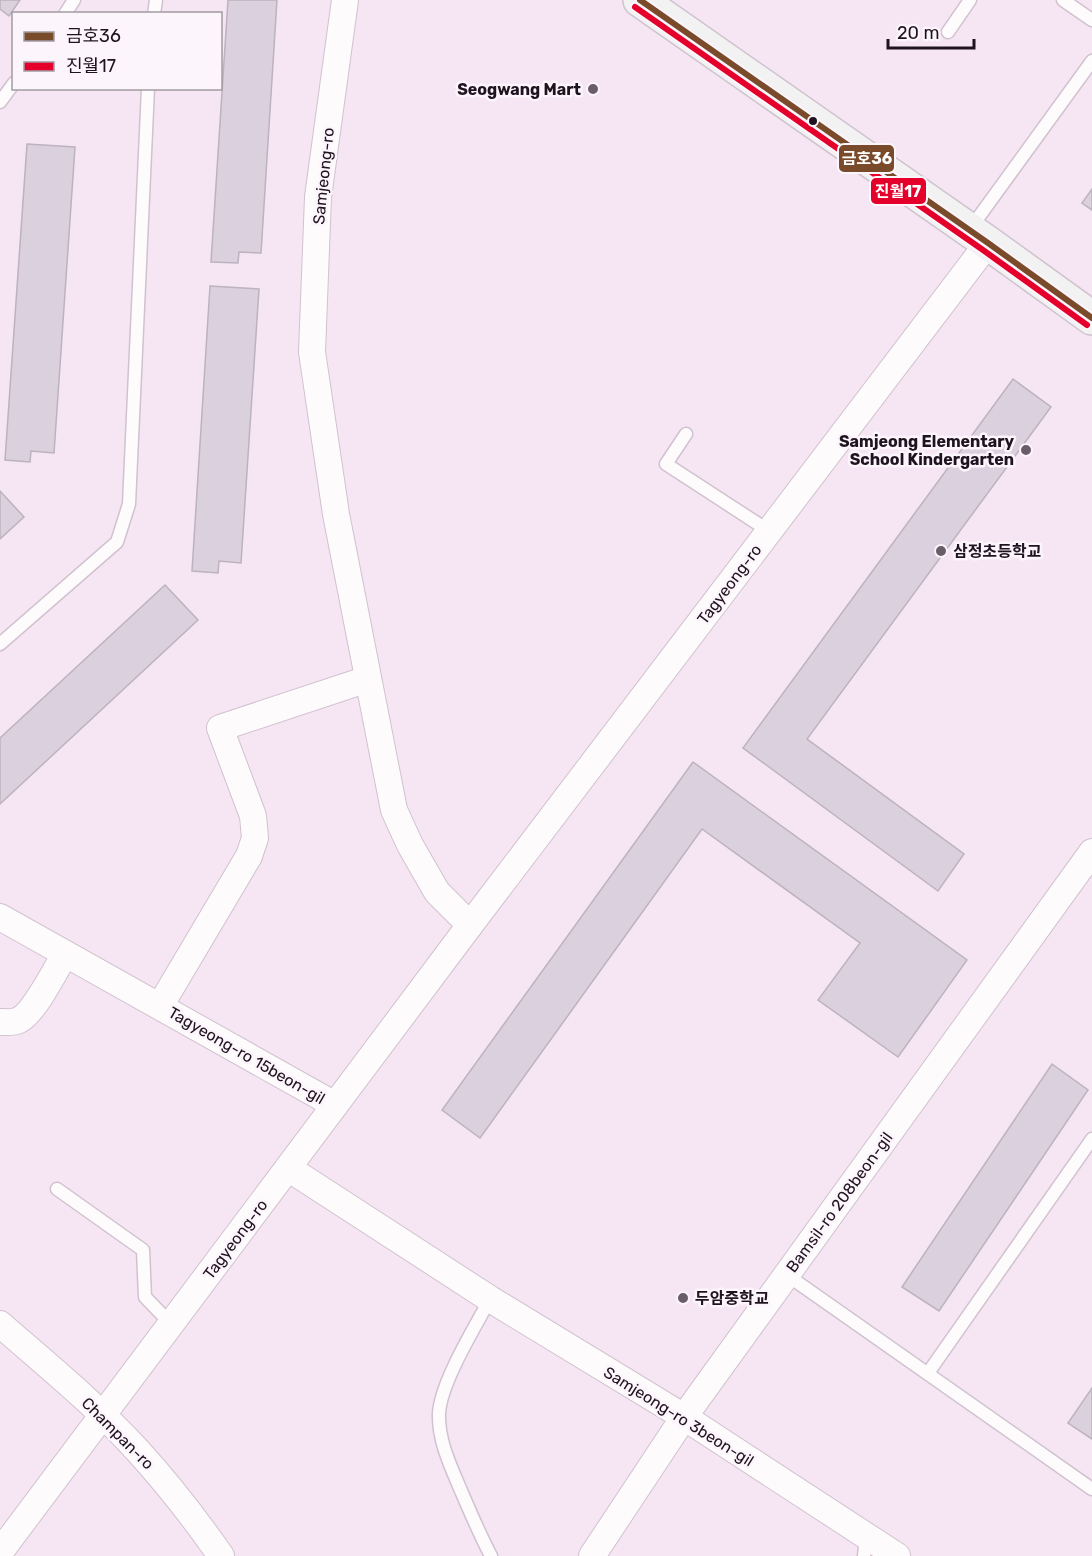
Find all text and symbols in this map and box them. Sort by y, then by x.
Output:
legend [12,12,222,90]
scale bar [888,12,974,50]
text: 20 m [897,22,939,44]
text: 금호36 [66,25,121,47]
text: 진월17 [66,55,116,77]
place label: Seogwang Mart [457,80,582,99]
marker: Seogwang Mart [586,82,600,96]
unlabelled marker [807,115,819,127]
street label: Samjeong-ro [309,127,338,225]
line badge: 금호36 [838,144,895,173]
text: 금호36 [842,149,892,168]
line badge: 진월17 [870,177,927,205]
text: 진월17 [875,182,921,201]
place label: Samjeong Elementary School Kindergarten [839,432,1014,469]
marker: Samjeong Elementary School Kindergarten [1019,443,1033,457]
street label: Tagyeong-ro [693,541,766,628]
place label: 삼정초등학교 [953,542,1042,561]
marker: 삼정초등학교 [934,544,948,558]
street label: Tagyeong-ro 15beon-gil [165,1003,328,1108]
street label: Bamsil-ro 208beon-gil [782,1129,897,1276]
street label: Tagyeong-ro [199,1196,272,1283]
place label: 두암중학교 [695,1289,769,1308]
marker: 두암중학교 [676,1291,690,1305]
street label: Samjeong-ro 3beon-gil [600,1362,757,1470]
street label: Champan-ro [78,1393,158,1473]

